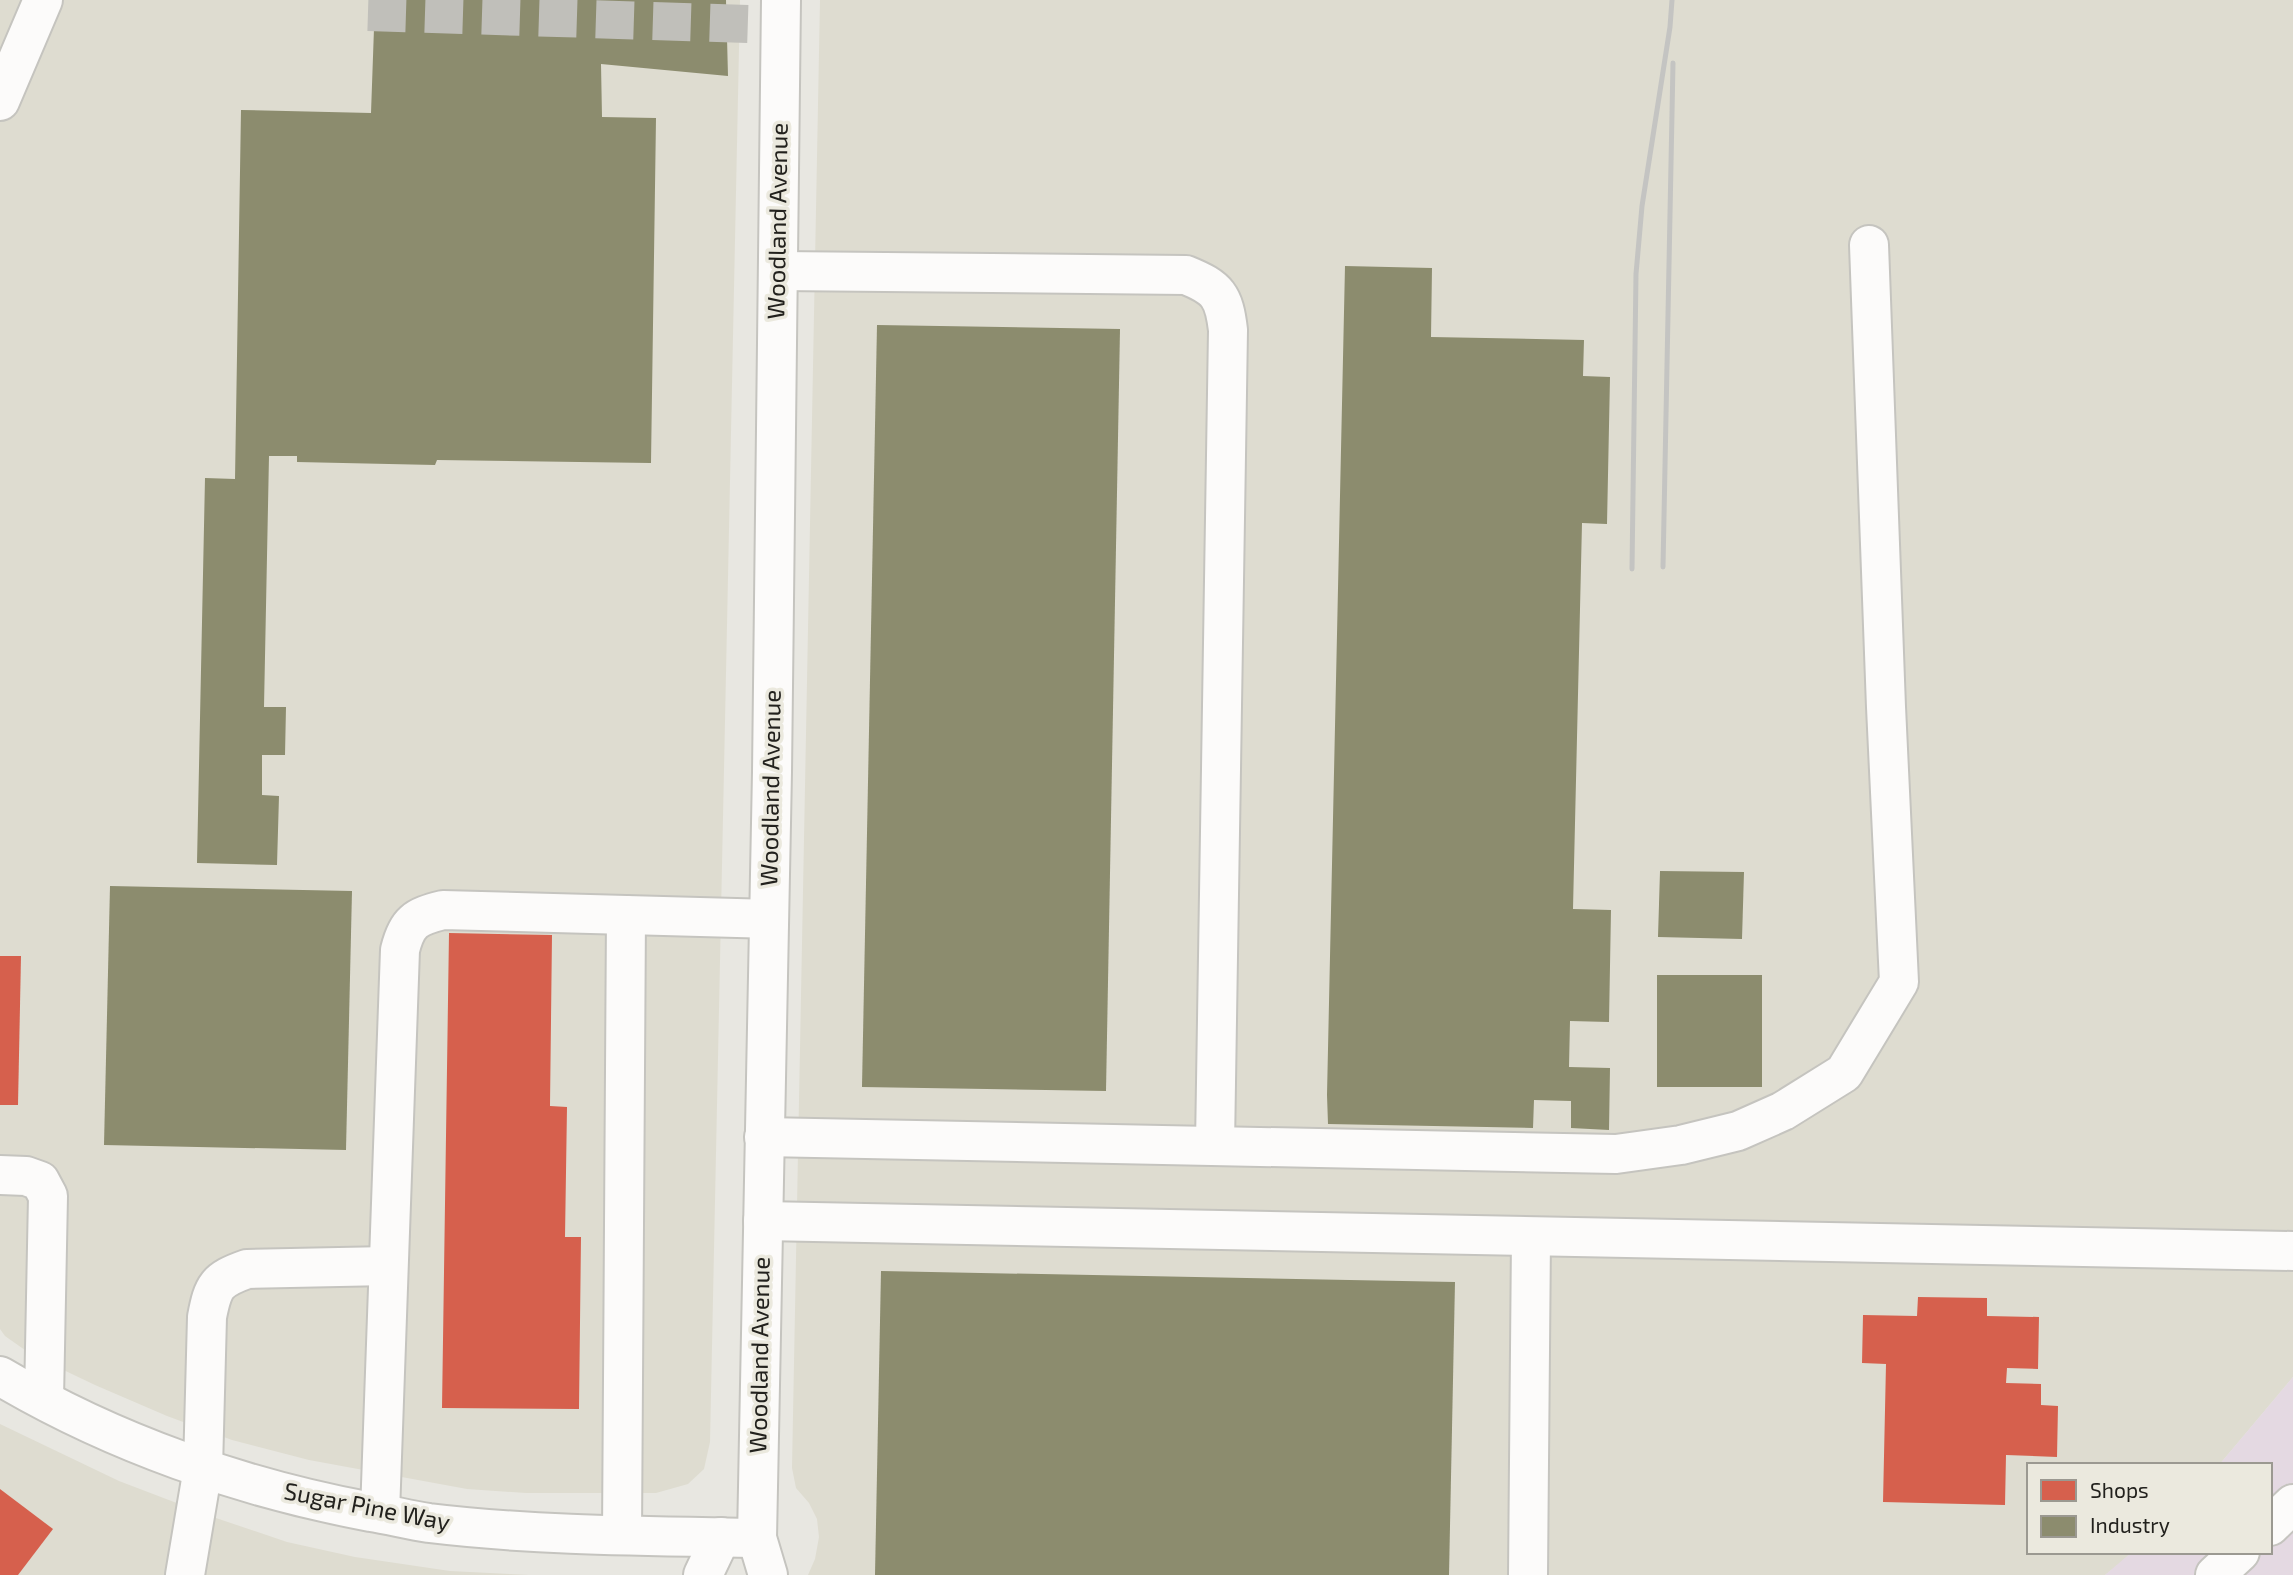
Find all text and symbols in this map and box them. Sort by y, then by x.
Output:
street label: Woodland Avenue [760,122,793,319]
street label: Woodland Avenue [753,689,786,886]
street label: Woodland Avenue [742,1256,775,1453]
legend [2027,1463,2272,1554]
street label: Sugar Pine Way [282,1475,453,1536]
text: Shops [2090,1477,2149,1502]
text: Industry [2090,1512,2170,1537]

